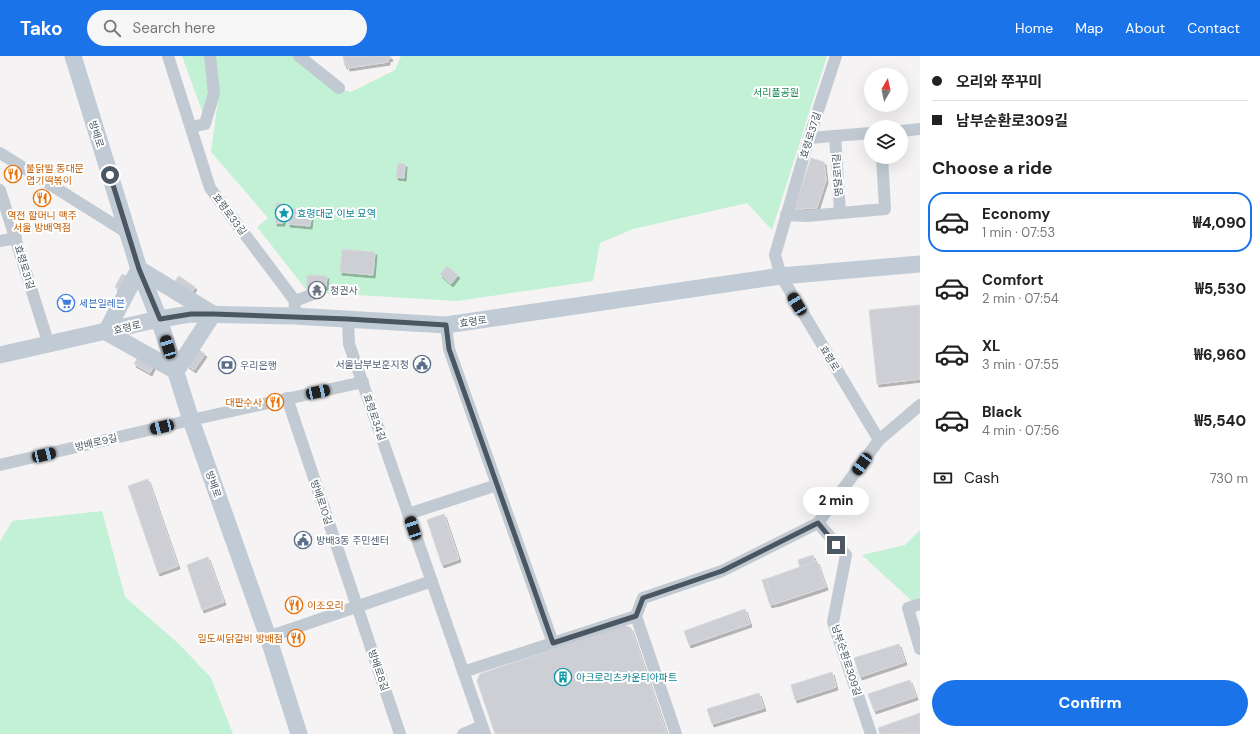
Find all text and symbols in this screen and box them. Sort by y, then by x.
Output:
search box [87,10,367,46]
text: Tako [20,16,63,41]
icon: search [101,17,123,39]
text: Search here [133,18,215,38]
text: Home [1015,19,1053,37]
text: Map [1075,19,1103,37]
text: About [1125,19,1165,37]
text: Contact [1187,19,1240,37]
north arrow [864,68,908,112]
map controls [864,68,908,164]
text: 오리와 쭈꾸미 [956,72,1042,92]
park label: 서리풀공원 [753,86,799,99]
street label: 효령로37길 [797,110,824,160]
text: 남부순환로309길 [956,111,1068,131]
street label: 방배로 [86,119,107,149]
button: layers [864,120,908,164]
street label: 명달로11길 [830,153,845,197]
text: Choose a ride [932,156,1053,180]
place label: 불닭발 동대문 엽기떡볶이 [26,162,84,187]
restaurant icon: 불닭발 동대문 엽기떡볶이 [3,164,23,184]
route start [101,166,119,184]
restaurant icon: 역전 할머니 맥주 서울 방배역점 [32,188,52,208]
street label: 효령로33길 [210,191,249,238]
place icon: 효령대군 이보 묘역 [274,203,294,223]
icon: car [934,204,970,240]
text: Economy [982,204,1050,224]
place label: 효령대군 이보 묘역 [297,207,376,220]
place label: 역전 할머니 맥주 서울 방배역점 [7,209,77,234]
text: ₩4,090 [1193,213,1246,233]
text: 1 min · 07:53 [982,224,1055,241]
street label: 효령로31길 [12,243,37,291]
icon: car [934,270,970,306]
text: Comfort [982,270,1043,290]
text: ₩5,530 [1195,279,1246,299]
temple icon: 청권사 [307,280,327,300]
place label: 청권사 [330,284,358,297]
text: 2 min · 07:54 [982,290,1059,307]
car [786,291,808,317]
supermarket icon: 세븐일레븐 [56,293,76,313]
place label: 세븐일레븐 [79,297,125,310]
street label: 효령로 [458,313,488,330]
street label: 효령로 [112,318,142,337]
car [159,334,177,360]
icon: car [934,336,970,372]
text: XL [982,336,1000,356]
street label: 효령로 [817,343,842,373]
text: ₩6,960 [1194,345,1246,365]
public building icon: 서울남부보훈지청 [412,354,432,374]
bank icon: 우리은행 [217,355,237,375]
text: 3 min · 07:55 [982,356,1059,373]
place label: 서울남부보훈지청 [335,358,409,371]
place label: 우리은행 [240,359,277,372]
car [305,384,331,400]
restaurant icon: 대판수사 [265,392,285,412]
street label: 효령로34길 [360,392,389,442]
place label: 대판수사 [225,396,263,409]
icon: car [934,402,970,438]
text: Black [982,402,1022,422]
text: ₩5,540 [1194,411,1246,431]
car [149,418,175,436]
text: 4 min · 07:56 [982,422,1059,439]
street label: 방배로9길 [74,431,119,454]
car [31,446,57,464]
car [850,451,874,477]
icon: cash [932,467,954,489]
text: Cash [964,468,999,488]
street label: 방배로 [203,469,224,499]
text: 730 m [1210,470,1248,487]
street label: 방배로10길 [308,478,335,526]
callout: 2 min [803,487,869,515]
text: 2 min [819,492,853,509]
car [403,515,423,541]
public building icon: 방배3동 주민센터 [293,530,313,550]
place label: 방배3동 주민센터 [316,534,389,547]
route end [827,536,845,554]
restaurant icon: 이조오리 [284,595,304,615]
place label: 이조오리 [307,599,344,612]
street label: 남부순환로309길 [829,623,864,697]
restaurant icon: 일도씨닭갈비 방배점 [286,628,306,648]
place label: 일도씨닭갈비 방배점 [198,632,283,645]
street label: 방배로8길 [365,648,392,693]
building icon: 아크로리츠카운티아파트 [553,667,573,687]
place label: 아크로리츠카운티아파트 [576,671,677,684]
button: Confirm [932,680,1248,726]

